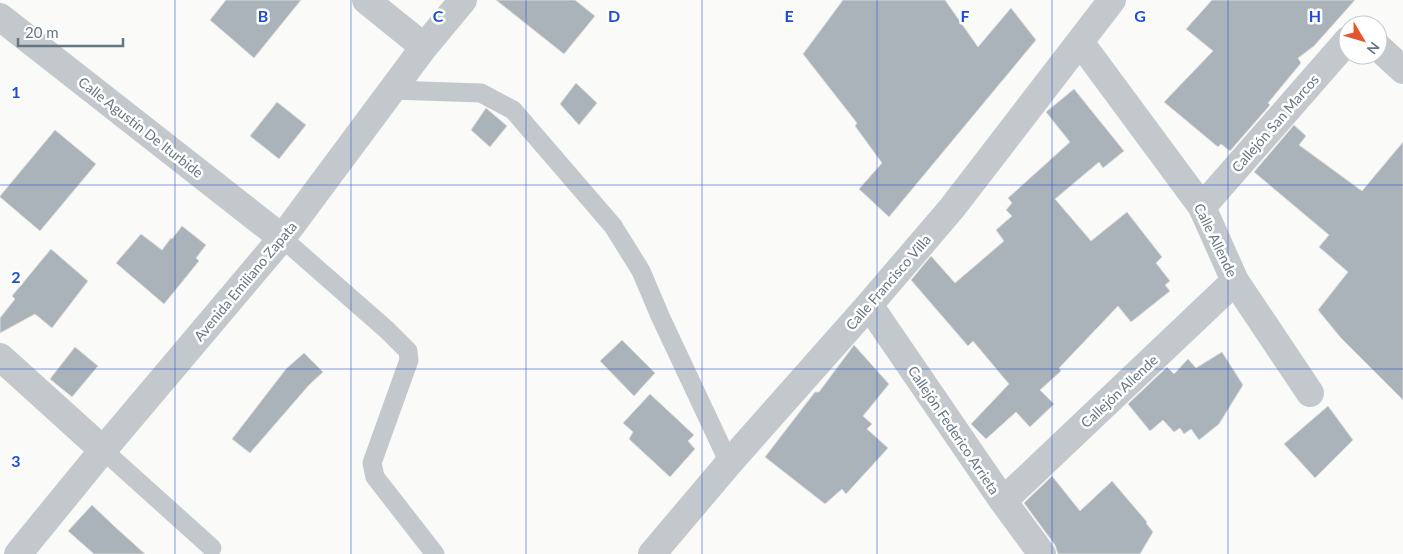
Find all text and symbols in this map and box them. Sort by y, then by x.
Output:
text: B [258,6,268,25]
text: C [433,6,444,25]
text: D [608,6,620,25]
text: E [784,6,794,25]
text: F [960,6,970,25]
text: G [1134,6,1146,25]
text: H [1309,6,1321,25]
scale bar [18,15,122,47]
north arrow [1338,15,1388,65]
text: 20 m [25,23,59,41]
text: N [1364,39,1384,58]
street label: Callejón San Marcos [1228,71,1322,175]
street label: Calle Agustín De Iturbide [75,73,207,181]
text: 1 [11,82,21,101]
street label: Calle Allende [1191,200,1241,280]
street label: Avenida Emiliano Zapata [190,218,300,344]
street label: Calle Francisco Villa [842,231,934,333]
text: 2 [11,267,21,286]
street label: Callejón Allende [1077,351,1161,431]
street label: Callejón Federico Arrieta [905,363,1003,498]
text: 3 [11,451,21,470]

